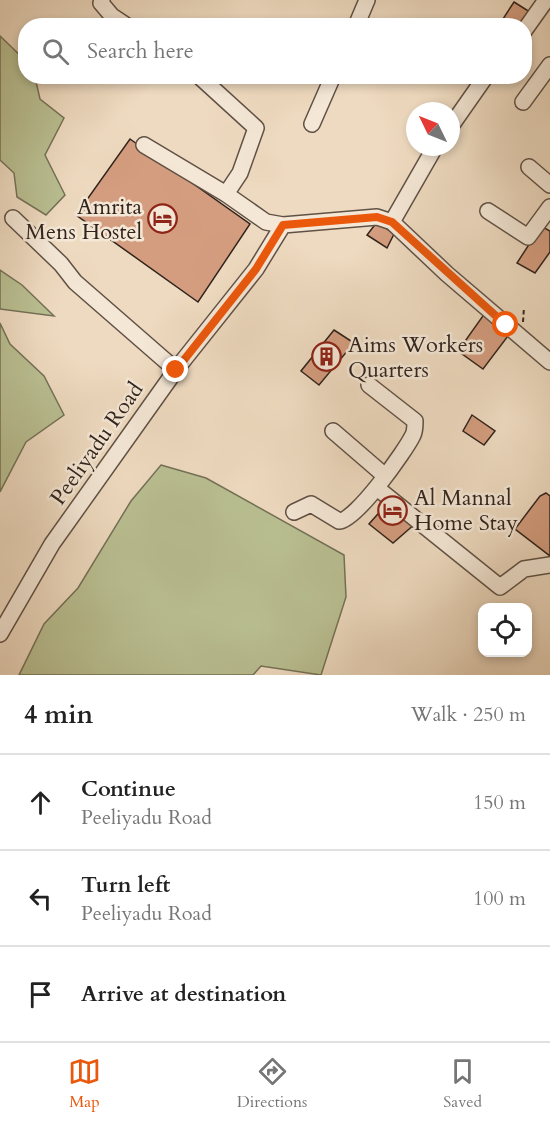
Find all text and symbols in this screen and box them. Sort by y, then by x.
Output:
search box [18,18,532,84]
icon: search [39,35,72,68]
text: Search here [87,36,194,66]
north arrow [406,102,460,156]
place label: Amrita Mens Hostel [25,192,142,247]
hotel icon: Amrita Mens Hostel [147,203,179,235]
route start [492,311,518,337]
place label: Aims Workers Quarters [348,330,483,385]
building icon: Aims Workers Quarters [311,341,343,373]
route end [162,356,188,382]
street label: Peeliyadu Road [43,376,151,511]
place label: Al Mannal Home Stay [414,483,518,538]
hotel icon: Al Mannal Home Stay [377,494,409,526]
map controls [478,603,532,657]
button: locate [478,603,532,657]
text: 4 min [24,697,93,732]
text: Walk · 250 m [411,701,526,728]
text: Continue [81,774,176,804]
icon: ahead [24,786,57,819]
text: 150 m [473,789,526,816]
text: Peeliyadu Road [81,804,212,831]
text: Turn left [81,870,170,900]
icon: left [24,882,57,915]
text: 100 m [473,885,526,912]
text: Peeliyadu Road [81,900,212,927]
icon: arrive [24,978,57,1011]
text: Arrive at destination [81,979,286,1009]
tab: Map [68,1055,101,1113]
tab: Directions [237,1055,307,1113]
tab: Saved [443,1055,482,1113]

